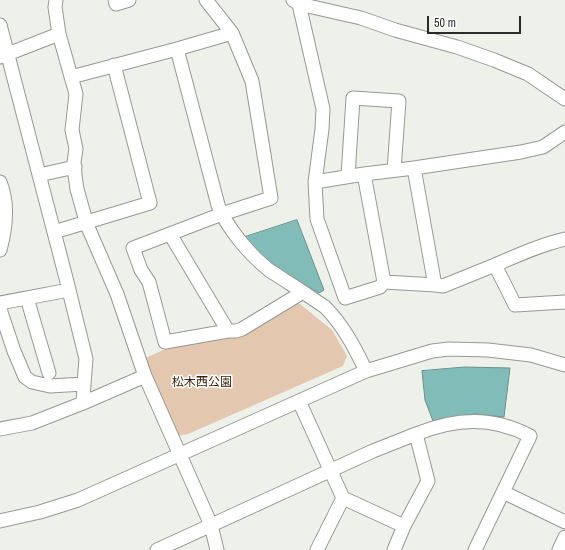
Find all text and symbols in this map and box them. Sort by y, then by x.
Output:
scale bar [429,8,523,34]
text: 50 m [434,15,456,31]
park label: 松木西公園 [172,376,232,390]

